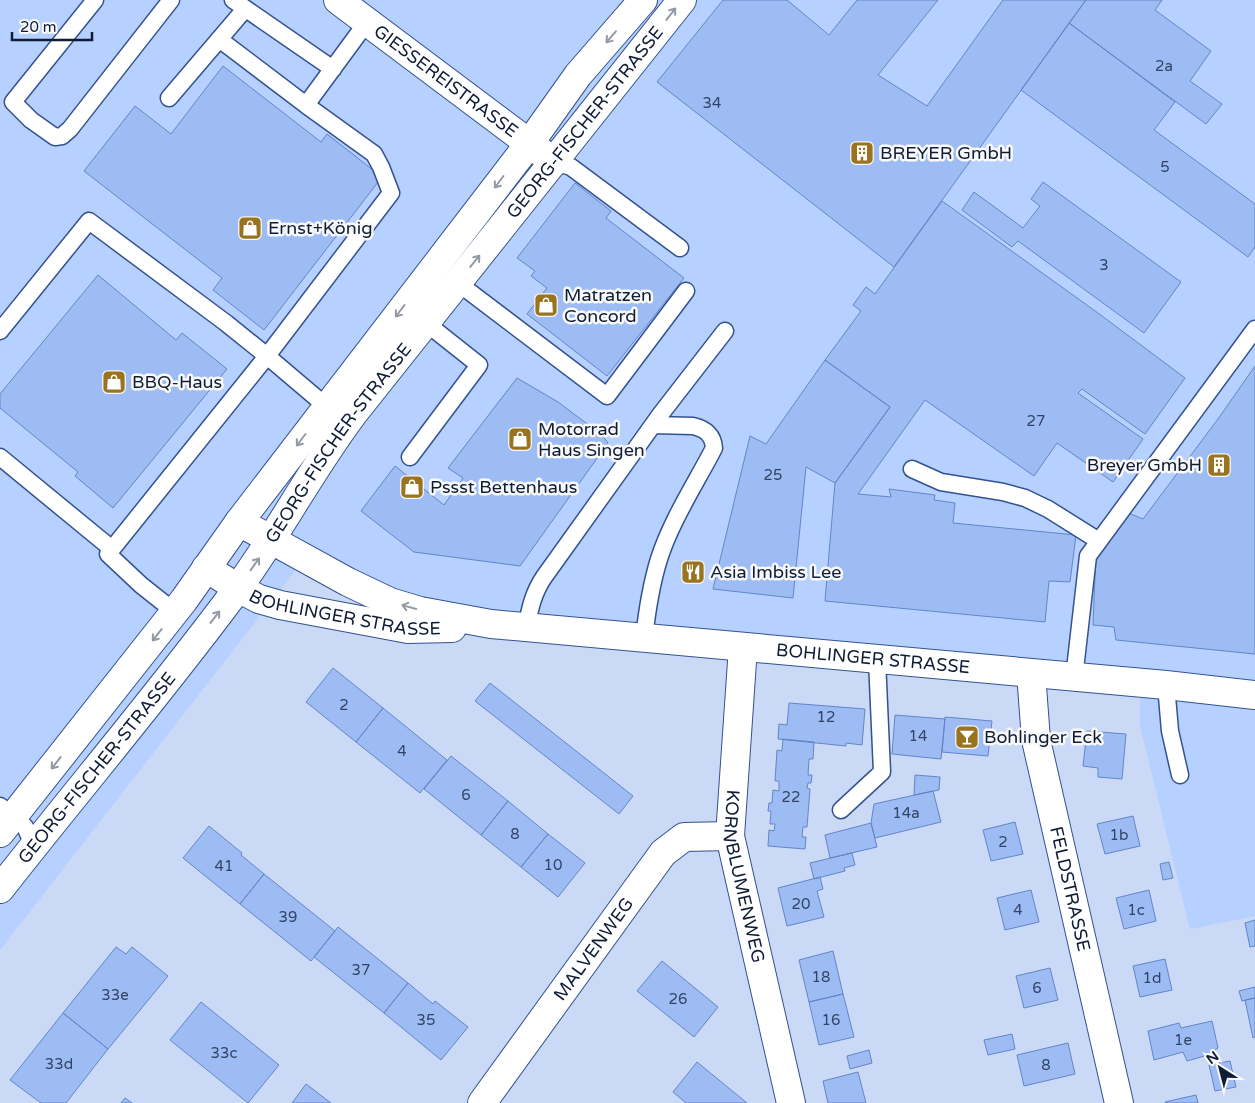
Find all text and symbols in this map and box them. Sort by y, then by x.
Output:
one-way arrow [665,8,676,21]
scale bar [12,10,92,42]
text: 20 m [20,18,57,36]
street label: GIESSEREISTRASSE [370,20,522,142]
street label: GEORG-FISCHER-STRASSE [502,22,668,223]
one-way arrow [605,30,617,43]
house number: 2a [1155,57,1173,75]
house number: 34 [703,94,721,112]
building icon: BREYER GmbH [849,140,875,166]
place label: BREYER GmbH [880,142,1012,164]
house number: 5 [1160,158,1170,176]
one-way arrow [494,175,504,189]
shop icon: Ernst+König [237,215,263,241]
place label: Ernst+König [268,217,373,239]
one-way arrow [470,254,480,268]
house number: 3 [1099,256,1109,274]
place label: Matratzen Concord [564,284,652,327]
shop icon: Matratzen Concord [533,292,559,318]
one-way arrow [395,304,405,318]
street label: GEORG-FISCHER-STRASSE [261,339,416,547]
shop icon: BBQ-Haus [101,369,127,395]
place label: BBQ-Haus [132,371,222,393]
house number: 27 [1027,412,1045,430]
place label: Motorrad Haus Singen [538,418,645,461]
shop icon: Motorrad Haus Singen [507,426,533,452]
one-way arrow [296,433,306,447]
building icon: Breyer GmbH [1206,452,1232,478]
place label: Breyer GmbH [1087,454,1202,476]
house number: 25 [764,466,782,484]
shop icon: Pssst Bettenhaus [399,474,425,500]
place label: Pssst Bettenhaus [430,476,577,498]
one-way arrow [249,558,260,571]
restaurant icon: Asia Imbiss Lee [680,559,706,585]
place label: Asia Imbiss Lee [710,561,841,583]
street label: BOHLINGER STRASSE [245,585,441,640]
one-way arrow [401,602,417,612]
one-way arrow [210,611,221,624]
one-way arrow [151,629,162,642]
street label: BOHLINGER STRASSE [775,639,971,678]
street label: GEORG-FISCHER-STRASSE [13,668,180,868]
house number: 2 [339,696,349,714]
house number: 12 [817,708,835,726]
bar icon: Bohlinger Eck [954,724,980,750]
place label: Bohlinger Eck [984,726,1102,748]
house number: 14 [909,727,927,745]
house number: 4 [397,742,407,760]
one-way arrow [51,756,62,769]
house number: 6 [461,786,471,804]
house number: 22 [782,788,800,806]
street label: KORNBLUMENWEG [719,789,770,965]
house number: 14a [892,804,920,822]
street label: FELDSTRASSE [1045,824,1095,954]
house number: 8 [510,825,520,843]
house number: 1b [1110,826,1128,844]
house number: 2 [998,833,1008,851]
house number: 10 [544,856,562,874]
house number: 41 [215,857,233,875]
street label: MALVENWEG [549,893,638,1005]
house number: 20 [792,895,810,913]
house number: 4 [1013,901,1023,919]
house number: 1c [1127,901,1145,919]
house number: 39 [279,908,297,926]
house number: 37 [352,961,370,979]
house number: 18 [812,968,830,986]
house number: 1d [1143,969,1161,987]
house number: 6 [1032,979,1042,997]
house number: 33e [101,986,129,1004]
house number: 26 [669,990,687,1008]
house number: 35 [417,1011,435,1029]
house number: 16 [822,1011,840,1029]
house number: 1e [1174,1031,1192,1049]
north arrow [1195,1043,1245,1093]
house number: 33c [211,1044,237,1062]
text: N [1203,1048,1222,1068]
house number: 33d [45,1055,73,1073]
house number: 8 [1041,1056,1051,1074]

